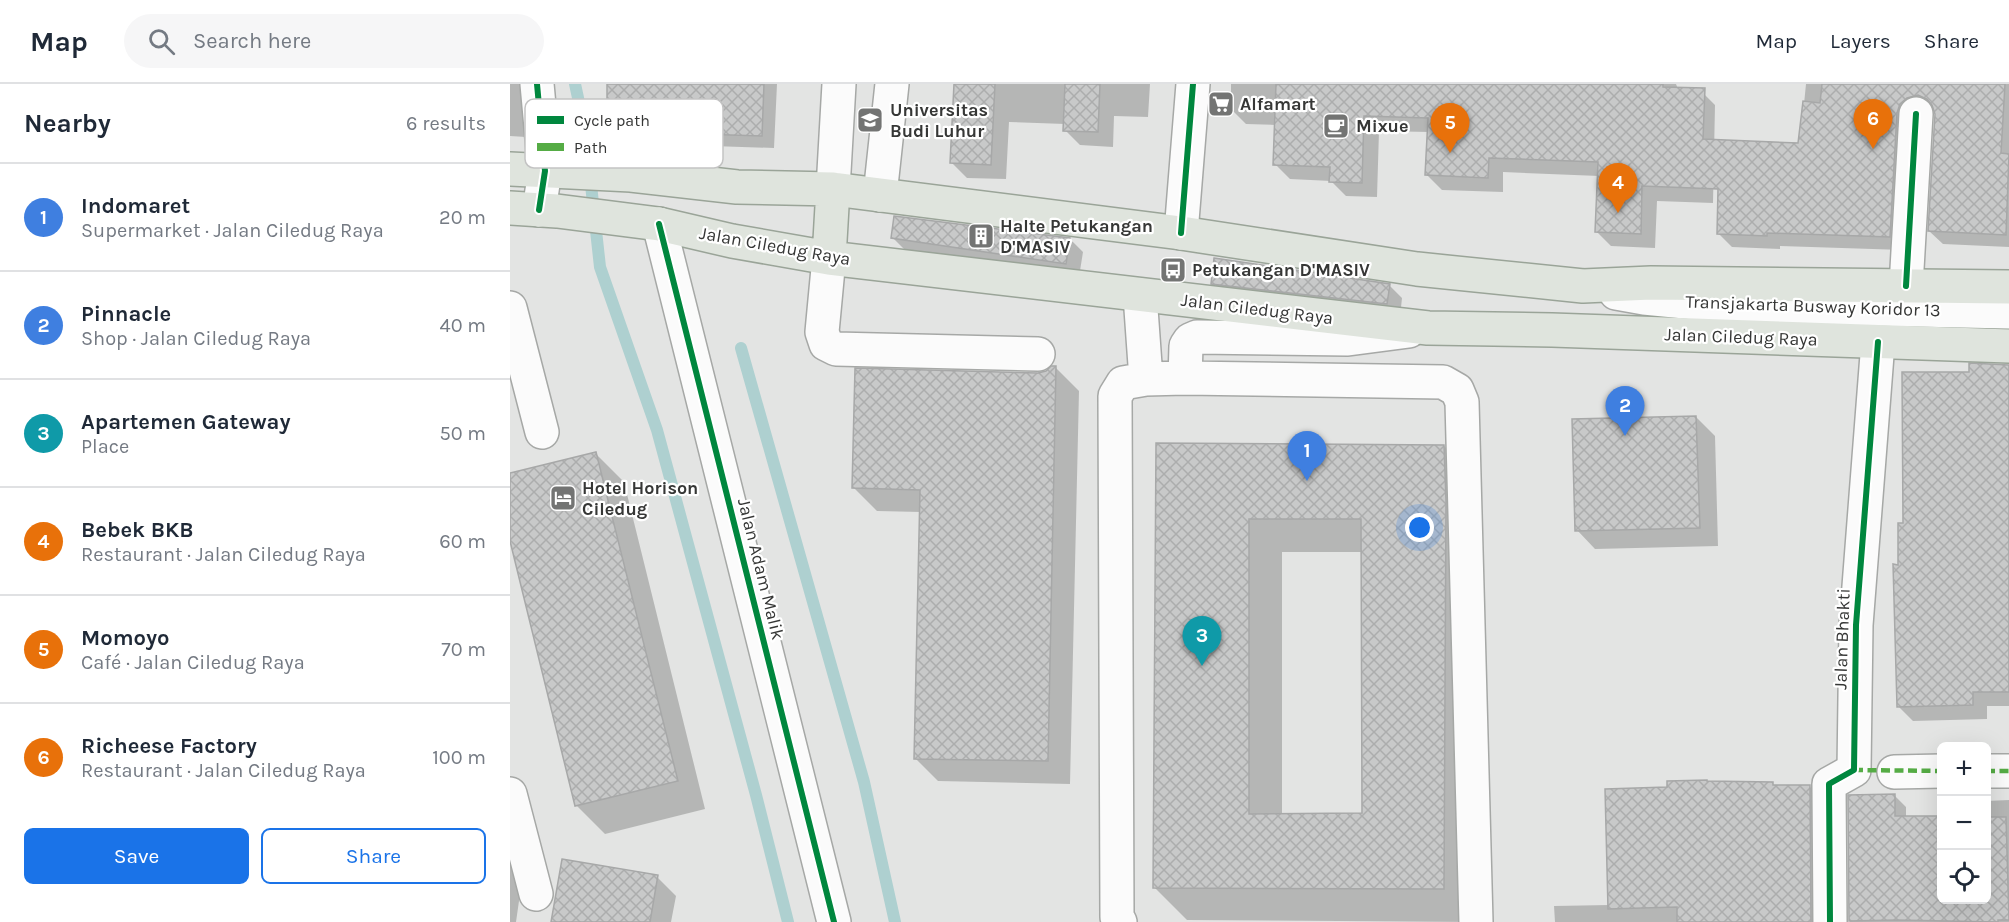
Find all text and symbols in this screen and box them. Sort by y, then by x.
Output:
search box [124,14,544,68]
text: Map [30,25,88,58]
icon: search [145,25,178,58]
text: Search here [193,28,311,54]
text: Map [1755,29,1797,53]
text: Layers [1830,29,1891,53]
text: Share [1924,29,1979,53]
supermarket icon: Alfamart [1206,89,1236,119]
place label: Alfamart [1240,93,1316,115]
legend [525,99,723,168]
place label: Universitas Budi Luhur [890,99,988,142]
pin: 6 [1854,100,1892,149]
pin: 5 [1430,104,1470,153]
school or university icon: Universitas Budi Luhur [855,105,885,135]
text: Nearby [24,108,111,139]
text: Cycle path [574,111,650,130]
cafe icon: Mixue [1321,111,1351,141]
text: 6 results [406,112,486,135]
place label: Mixue [1356,115,1408,137]
text: Path [574,138,607,157]
pin: 4 [1598,164,1638,213]
text: Indomaret [81,193,190,219]
text: 1 [40,206,47,229]
text: 20 m [439,206,486,229]
place label: Halte Petukangan D'MASIV [1000,215,1153,258]
text: Supermarket · Jalan Ciledug Raya [81,219,384,242]
building icon: Halte Petukangan D'MASIV [966,221,996,251]
street label: Jalan Ciledug Raya [698,222,852,270]
bus stop icon: Petukangan D'MASIV [1158,255,1188,285]
place label: Petukangan D'MASIV [1192,259,1370,281]
street label: Jalan Ciledug Raya [1180,289,1334,329]
street label: Transjakarta Busway Koridor 13 [1685,291,1941,321]
text: Pinnacle [81,301,171,327]
text: 2 [37,314,50,337]
text: 40 m [440,314,486,337]
street label: Jalan Ciledug Raya [1664,323,1818,351]
text: Shop · Jalan Ciledug Raya [81,327,311,350]
pin: 2 [1606,386,1644,436]
text: Apartemen Gateway [81,409,291,435]
text: 3 [37,422,50,445]
text: 50 m [439,422,486,445]
pin: 1 [1288,432,1326,481]
text: Place [81,435,129,458]
place label: Hotel Horison Ciledug [582,477,698,520]
hotel icon: Hotel Horison Ciledug [548,483,578,513]
street label: Jalan Adam Malik [733,496,789,642]
your location [1405,513,1434,542]
text: Bebek BKB [81,517,194,543]
text: 4 [38,530,49,553]
text: 60 m [439,530,486,553]
text: Restaurant · Jalan Ciledug Raya [81,543,366,566]
street label: Jalan Bhakti [1829,588,1855,690]
pin: 3 [1182,616,1222,666]
text: Momoyo [81,625,170,651]
text: 5 [38,638,49,661]
text: 70 m [441,638,486,661]
text: Café · Jalan Ciledug Raya [81,651,305,674]
text: Richeese Factory [81,733,257,759]
map controls [1937,742,1991,904]
button: + [1937,742,1991,796]
text: 6 [37,746,50,769]
text: 100 m [432,746,486,769]
text: Restaurant · Jalan Ciledug Raya [81,759,366,782]
button: − [1937,796,1991,850]
button: Save [24,828,249,884]
button: Share [261,828,486,884]
button: locate [1937,850,1991,904]

